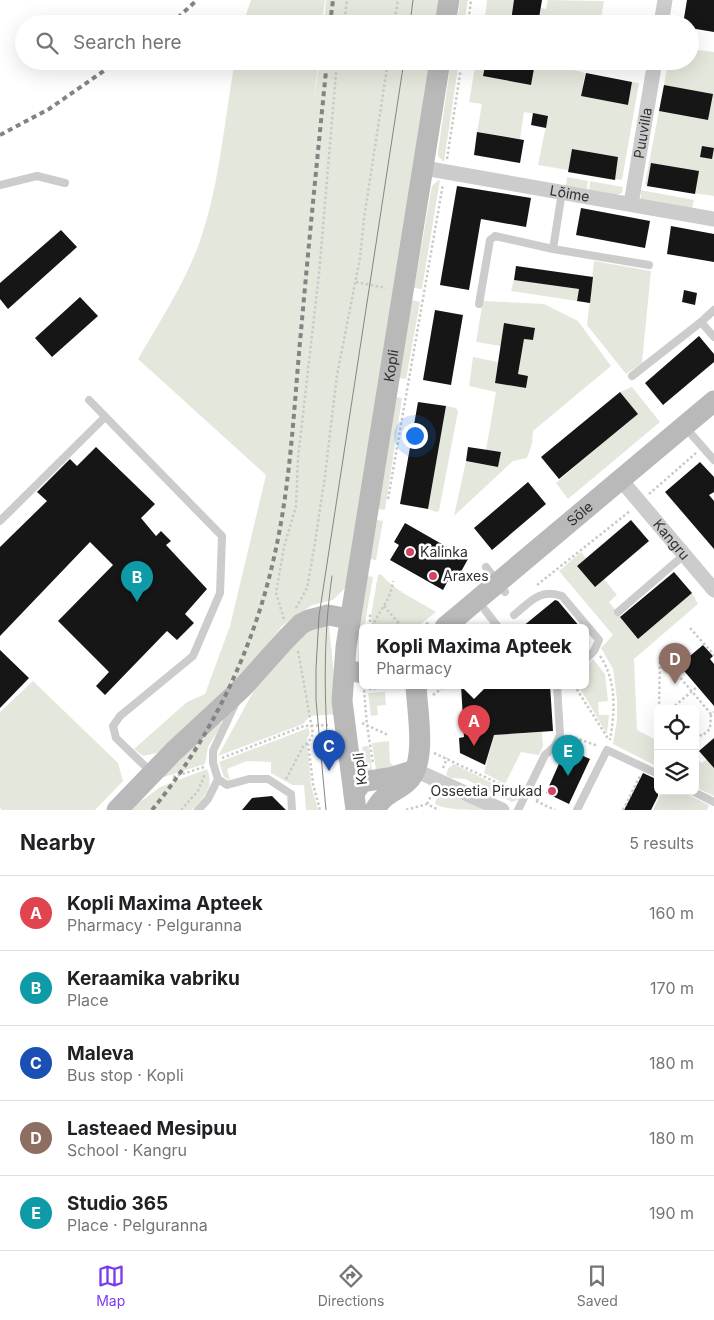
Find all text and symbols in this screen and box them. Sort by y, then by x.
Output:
search box [15,15,699,70]
icon: search [33,29,61,57]
text: Search here [73,31,182,54]
street label: Puuvilla [630,106,655,160]
street label: Lõime [549,181,591,205]
street label: Kopli [380,348,402,383]
your location [402,423,428,449]
street label: Sõle [563,498,596,529]
street label: Kangru [650,516,694,563]
place label: Kalinka [420,543,468,560]
marker: Kalinka [404,546,416,558]
pin: B [121,561,153,602]
place label: Araxes [443,567,489,584]
marker: Araxes [427,570,439,582]
popup [359,624,589,689]
text: Kopli Maxima Apteek [376,635,572,658]
pin: D [659,643,691,684]
text: Pharmacy [376,658,452,678]
pin: A [458,705,490,746]
map controls [654,705,699,795]
button: locate [654,705,699,750]
pin: C [313,730,345,771]
pin: E [552,735,584,776]
button: layers [654,750,699,795]
street label: Kopli [349,752,370,786]
place label: Osseetia Pirukad [430,782,542,799]
marker: Osseetia Pirukad [546,785,558,797]
text: Nearby [20,830,95,855]
text: 5 results [629,833,694,853]
text: Kopli Maxima Apteek [67,892,263,915]
text: A [30,903,42,923]
text: 160 m [649,903,694,923]
text: Pharmacy · Pelguranna [67,915,242,935]
text: Keraamika vabriku [67,967,240,990]
text: B [31,978,41,998]
text: 170 m [650,978,694,998]
text: Place [67,990,109,1010]
text: Maleva [67,1042,134,1065]
text: C [30,1053,42,1073]
text: 180 m [649,1053,694,1073]
text: Bus stop · Kopli [67,1065,184,1085]
text: Lasteaed Mesipuu [67,1117,237,1140]
text: D [30,1128,42,1148]
text: 180 m [649,1128,694,1148]
text: School · Kangru [67,1140,187,1160]
text: Studio 365 [67,1192,168,1215]
text: E [31,1203,41,1223]
text: 190 m [649,1203,694,1223]
text: Place · Pelguranna [67,1215,208,1235]
tab: Map [96,1262,125,1309]
tab: Directions [318,1262,384,1309]
tab: Saved [577,1262,618,1309]

